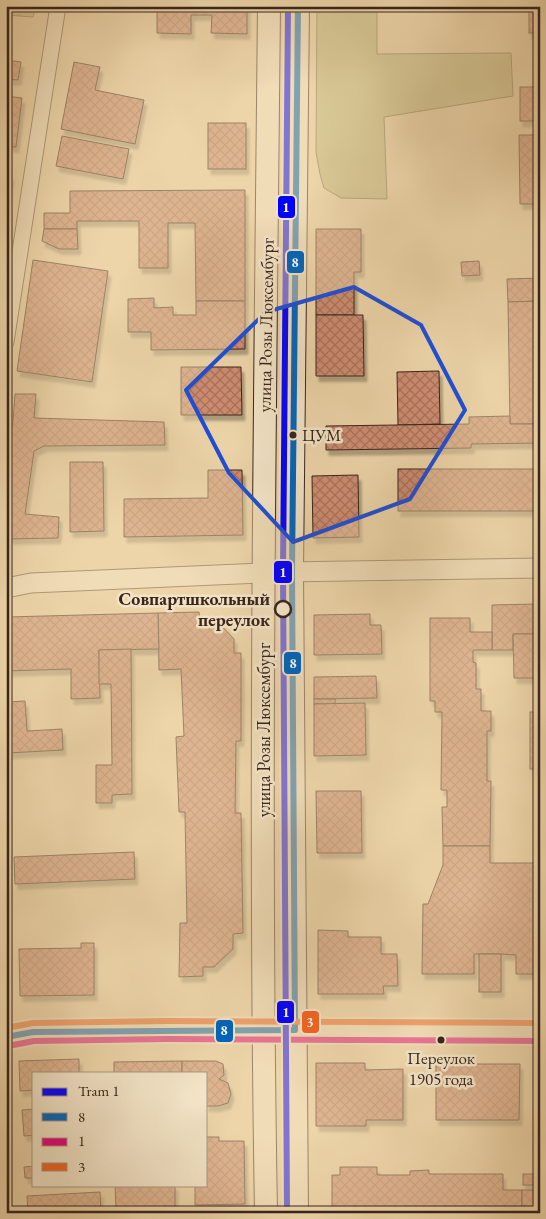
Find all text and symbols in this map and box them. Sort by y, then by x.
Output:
line badge: 1 [277,195,296,219]
text: 1 [282,198,290,216]
street label: улица Розы Люксембург [252,237,279,412]
line badge: 8 [286,250,305,274]
text: 8 [291,253,299,271]
place label: ЦУМ [302,424,341,446]
marker: ЦУМ [288,430,298,440]
line badge: 1 [273,560,293,584]
text: 1 [279,563,287,581]
place label: Совпартшкольный переулок [119,587,270,631]
marker: Совпартшкольный переулок [274,600,292,618]
street label: улица Розы Люксембург [252,642,275,817]
line badge: 8 [283,651,302,675]
text: 8 [289,654,297,672]
line badge: 1 [276,1000,295,1024]
text: 1 [282,1003,290,1021]
line badge: 3 [301,1010,320,1034]
text: 3 [306,1013,314,1031]
line badge: 8 [215,1019,234,1043]
text: 8 [220,1021,228,1039]
marker: Переулок 1905 года [436,1035,446,1045]
place label: Переулок 1905 года [407,1047,475,1090]
legend [32,1072,208,1186]
text: Tram 1 [78,1081,119,1100]
text: 8 [78,1107,85,1126]
text: 1 [78,1131,85,1150]
text: 3 [78,1157,85,1176]

